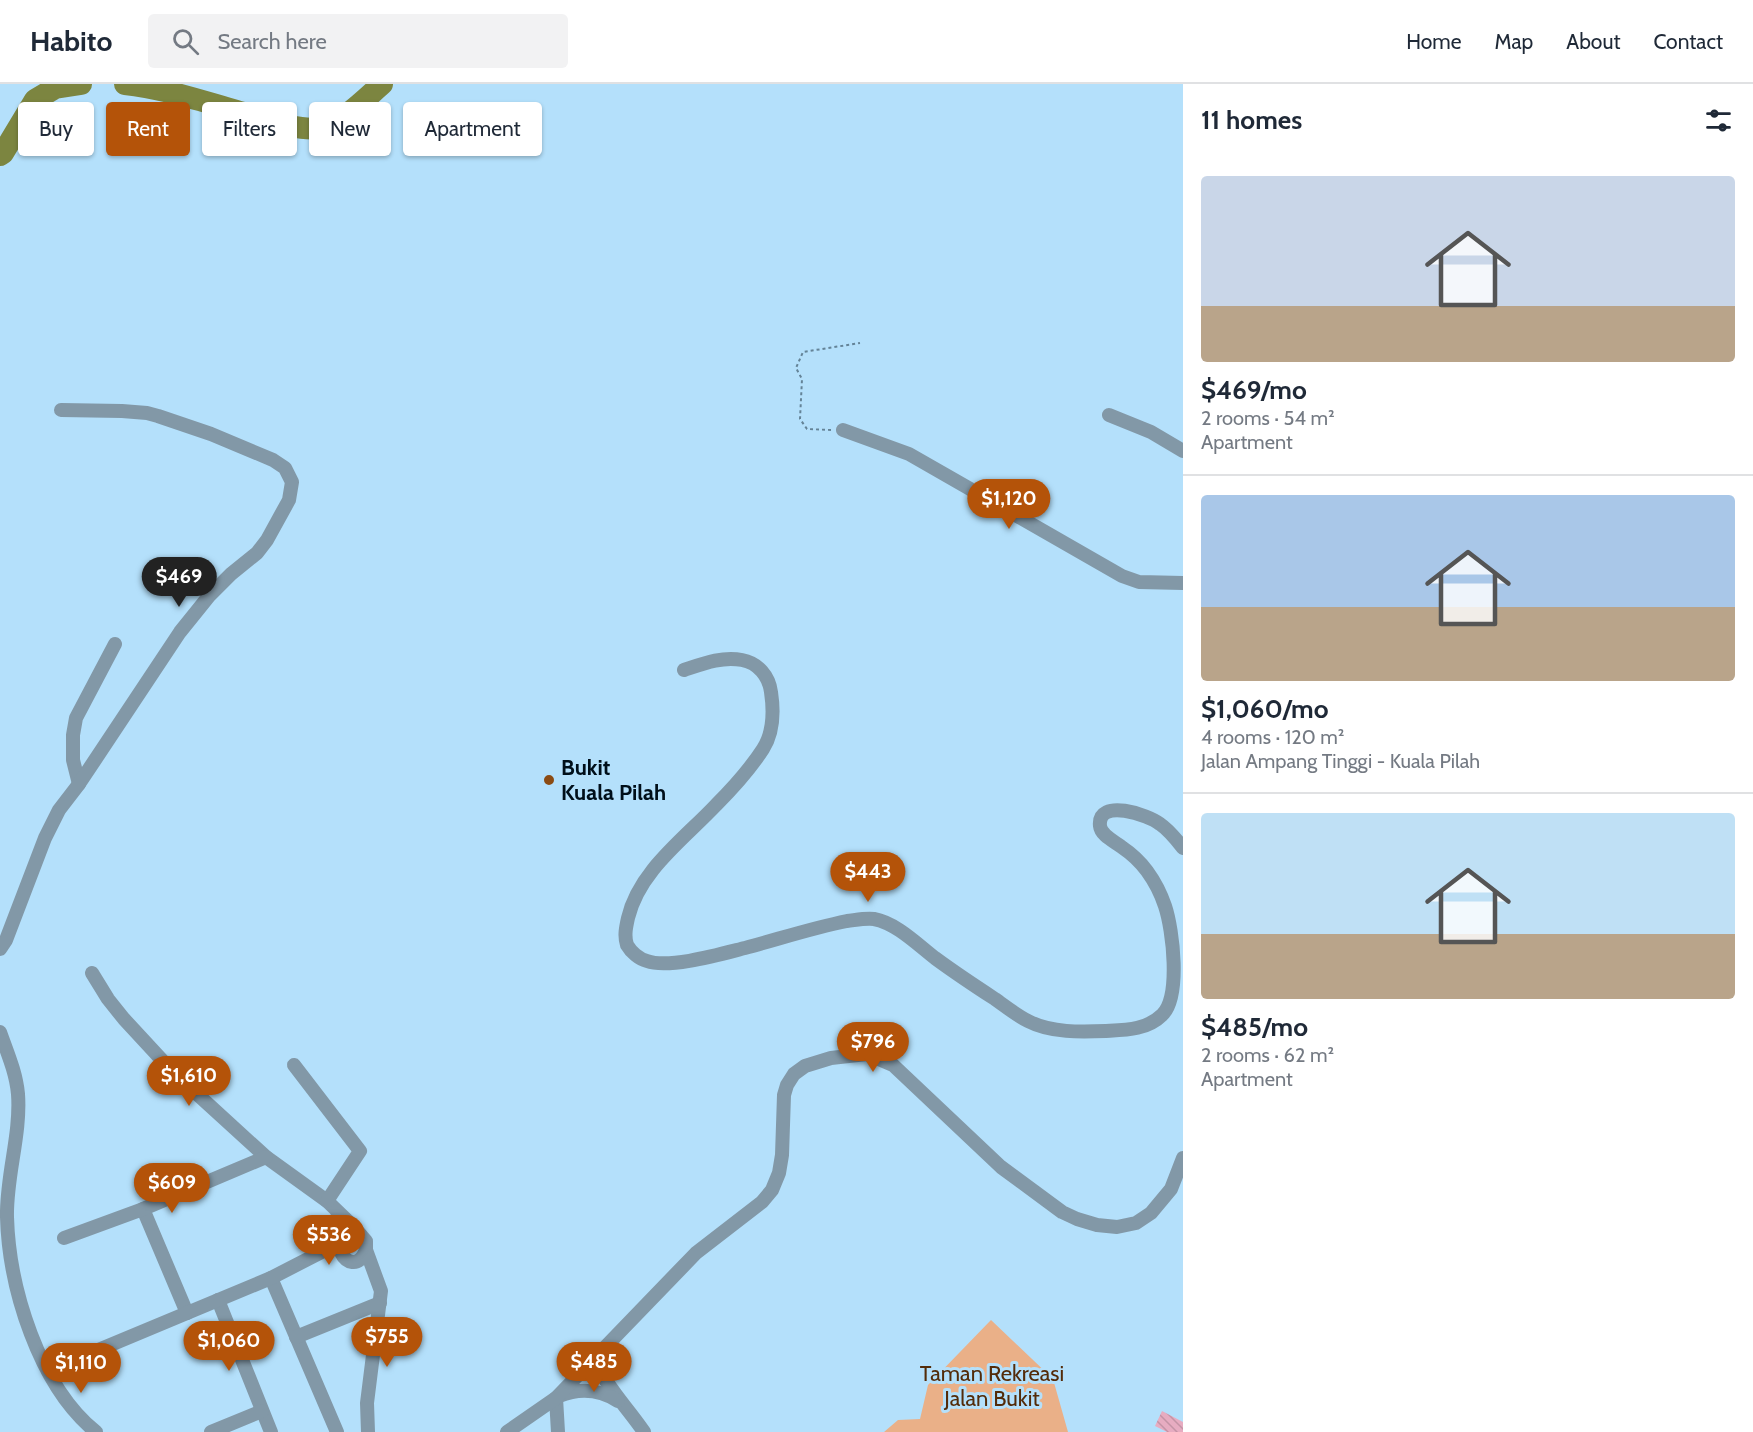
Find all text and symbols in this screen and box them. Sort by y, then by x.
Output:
search box [148,14,568,68]
text: Habito [30,24,112,58]
icon: search [169,25,202,58]
text: Search here [217,28,327,55]
text: Home [1406,29,1462,54]
text: Map [1495,29,1533,54]
text: About [1566,29,1620,54]
text: Contact [1653,29,1723,54]
chip: Buy [18,102,94,156]
chip: Rent [106,102,190,156]
chip: Filters [202,102,297,156]
chip: New [309,102,391,156]
chip: Apartment [403,102,542,156]
text: 11 homes [1201,104,1302,136]
icon: filters [1702,104,1735,137]
icon: home [1414,215,1522,323]
text: $469/mo [1201,374,1307,406]
text: 2 rooms · 54 m² [1201,406,1335,430]
text: Apartment [1201,430,1293,454]
pin: $1,120 [960,479,1058,530]
text: $1,120 [981,486,1037,510]
icon: home [1414,534,1522,642]
pin: $469 [143,557,215,608]
text: $469 [156,564,202,588]
text: $1,060/mo [1201,693,1329,725]
text: 4 rooms · 120 m² [1201,725,1344,749]
text: Jalan Ampang Tinggi - Kuala Pilah [1201,749,1480,773]
place label: Bukit Kuala Pilah [561,754,666,806]
marker: Bukit Kuala Pilah [542,773,556,787]
pin: $443 [832,852,904,903]
icon: home [1414,852,1522,960]
text: $443 [844,859,892,883]
text: $485/mo [1201,1011,1308,1043]
pin: $796 [837,1022,909,1073]
text: $796 [851,1029,895,1053]
text: 2 rooms · 62 m² [1201,1043,1334,1067]
pin: $1,610 [140,1056,238,1107]
text: $1,610 [161,1063,217,1087]
text: Apartment [1201,1067,1293,1091]
pin: $609 [136,1163,208,1214]
text: $609 [148,1170,196,1194]
pin: $536 [293,1215,365,1266]
text: $536 [307,1222,351,1246]
pin: $755 [351,1317,423,1368]
pin: $1,060 [180,1321,278,1372]
text: $755 [365,1324,409,1348]
text: $1,060 [198,1328,260,1352]
pin: $485 [558,1342,630,1393]
pin: $1,110 [32,1343,130,1394]
text: $485 [571,1349,617,1373]
text: $1,110 [55,1350,107,1374]
park label: Taman Rekreasi Jalan Bukit [920,1360,1064,1412]

